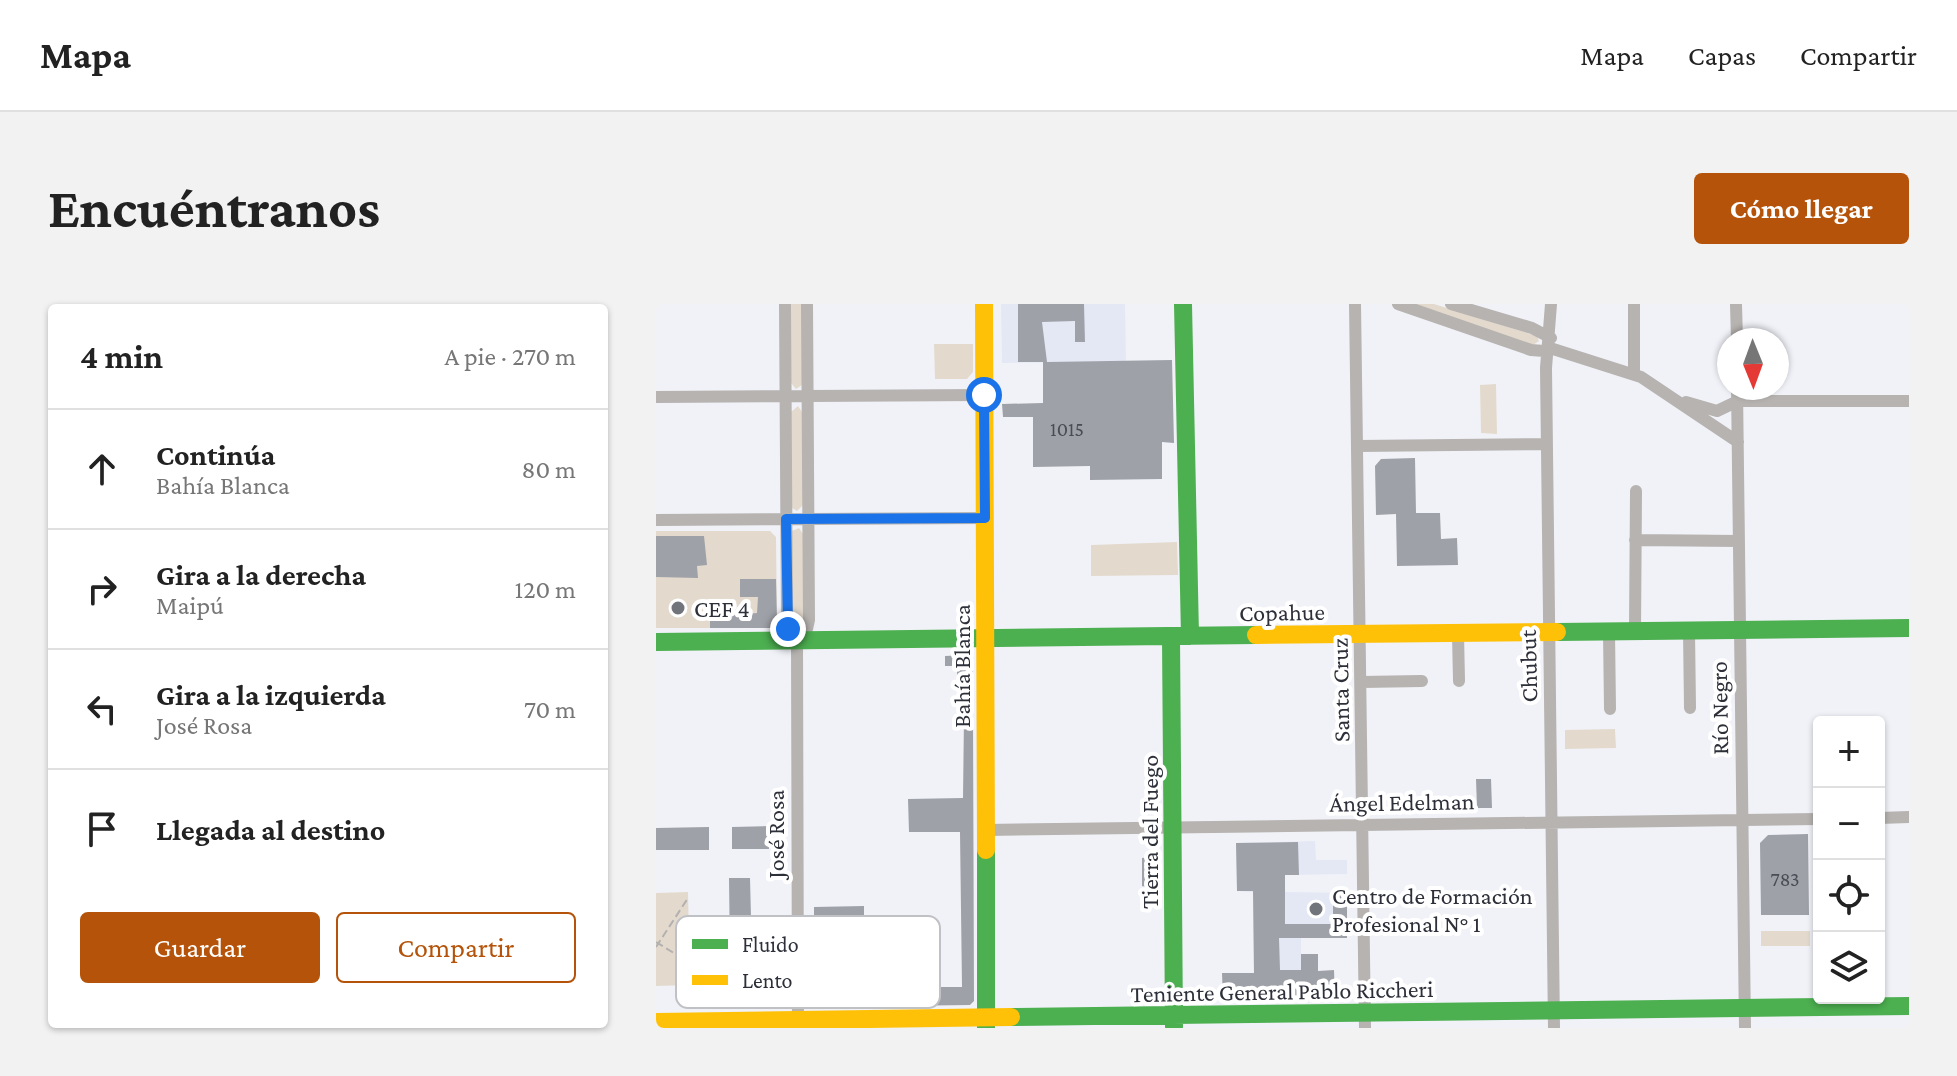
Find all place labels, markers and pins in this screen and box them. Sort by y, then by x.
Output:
place label: CEF 4 [694,595,750,622]
marker: CEF 4 [669,599,687,617]
place label: Centro de Formación Profesional N° 1 [1332,882,1533,937]
marker: Centro de Formación Profesional N° 1 [1307,900,1325,918]

